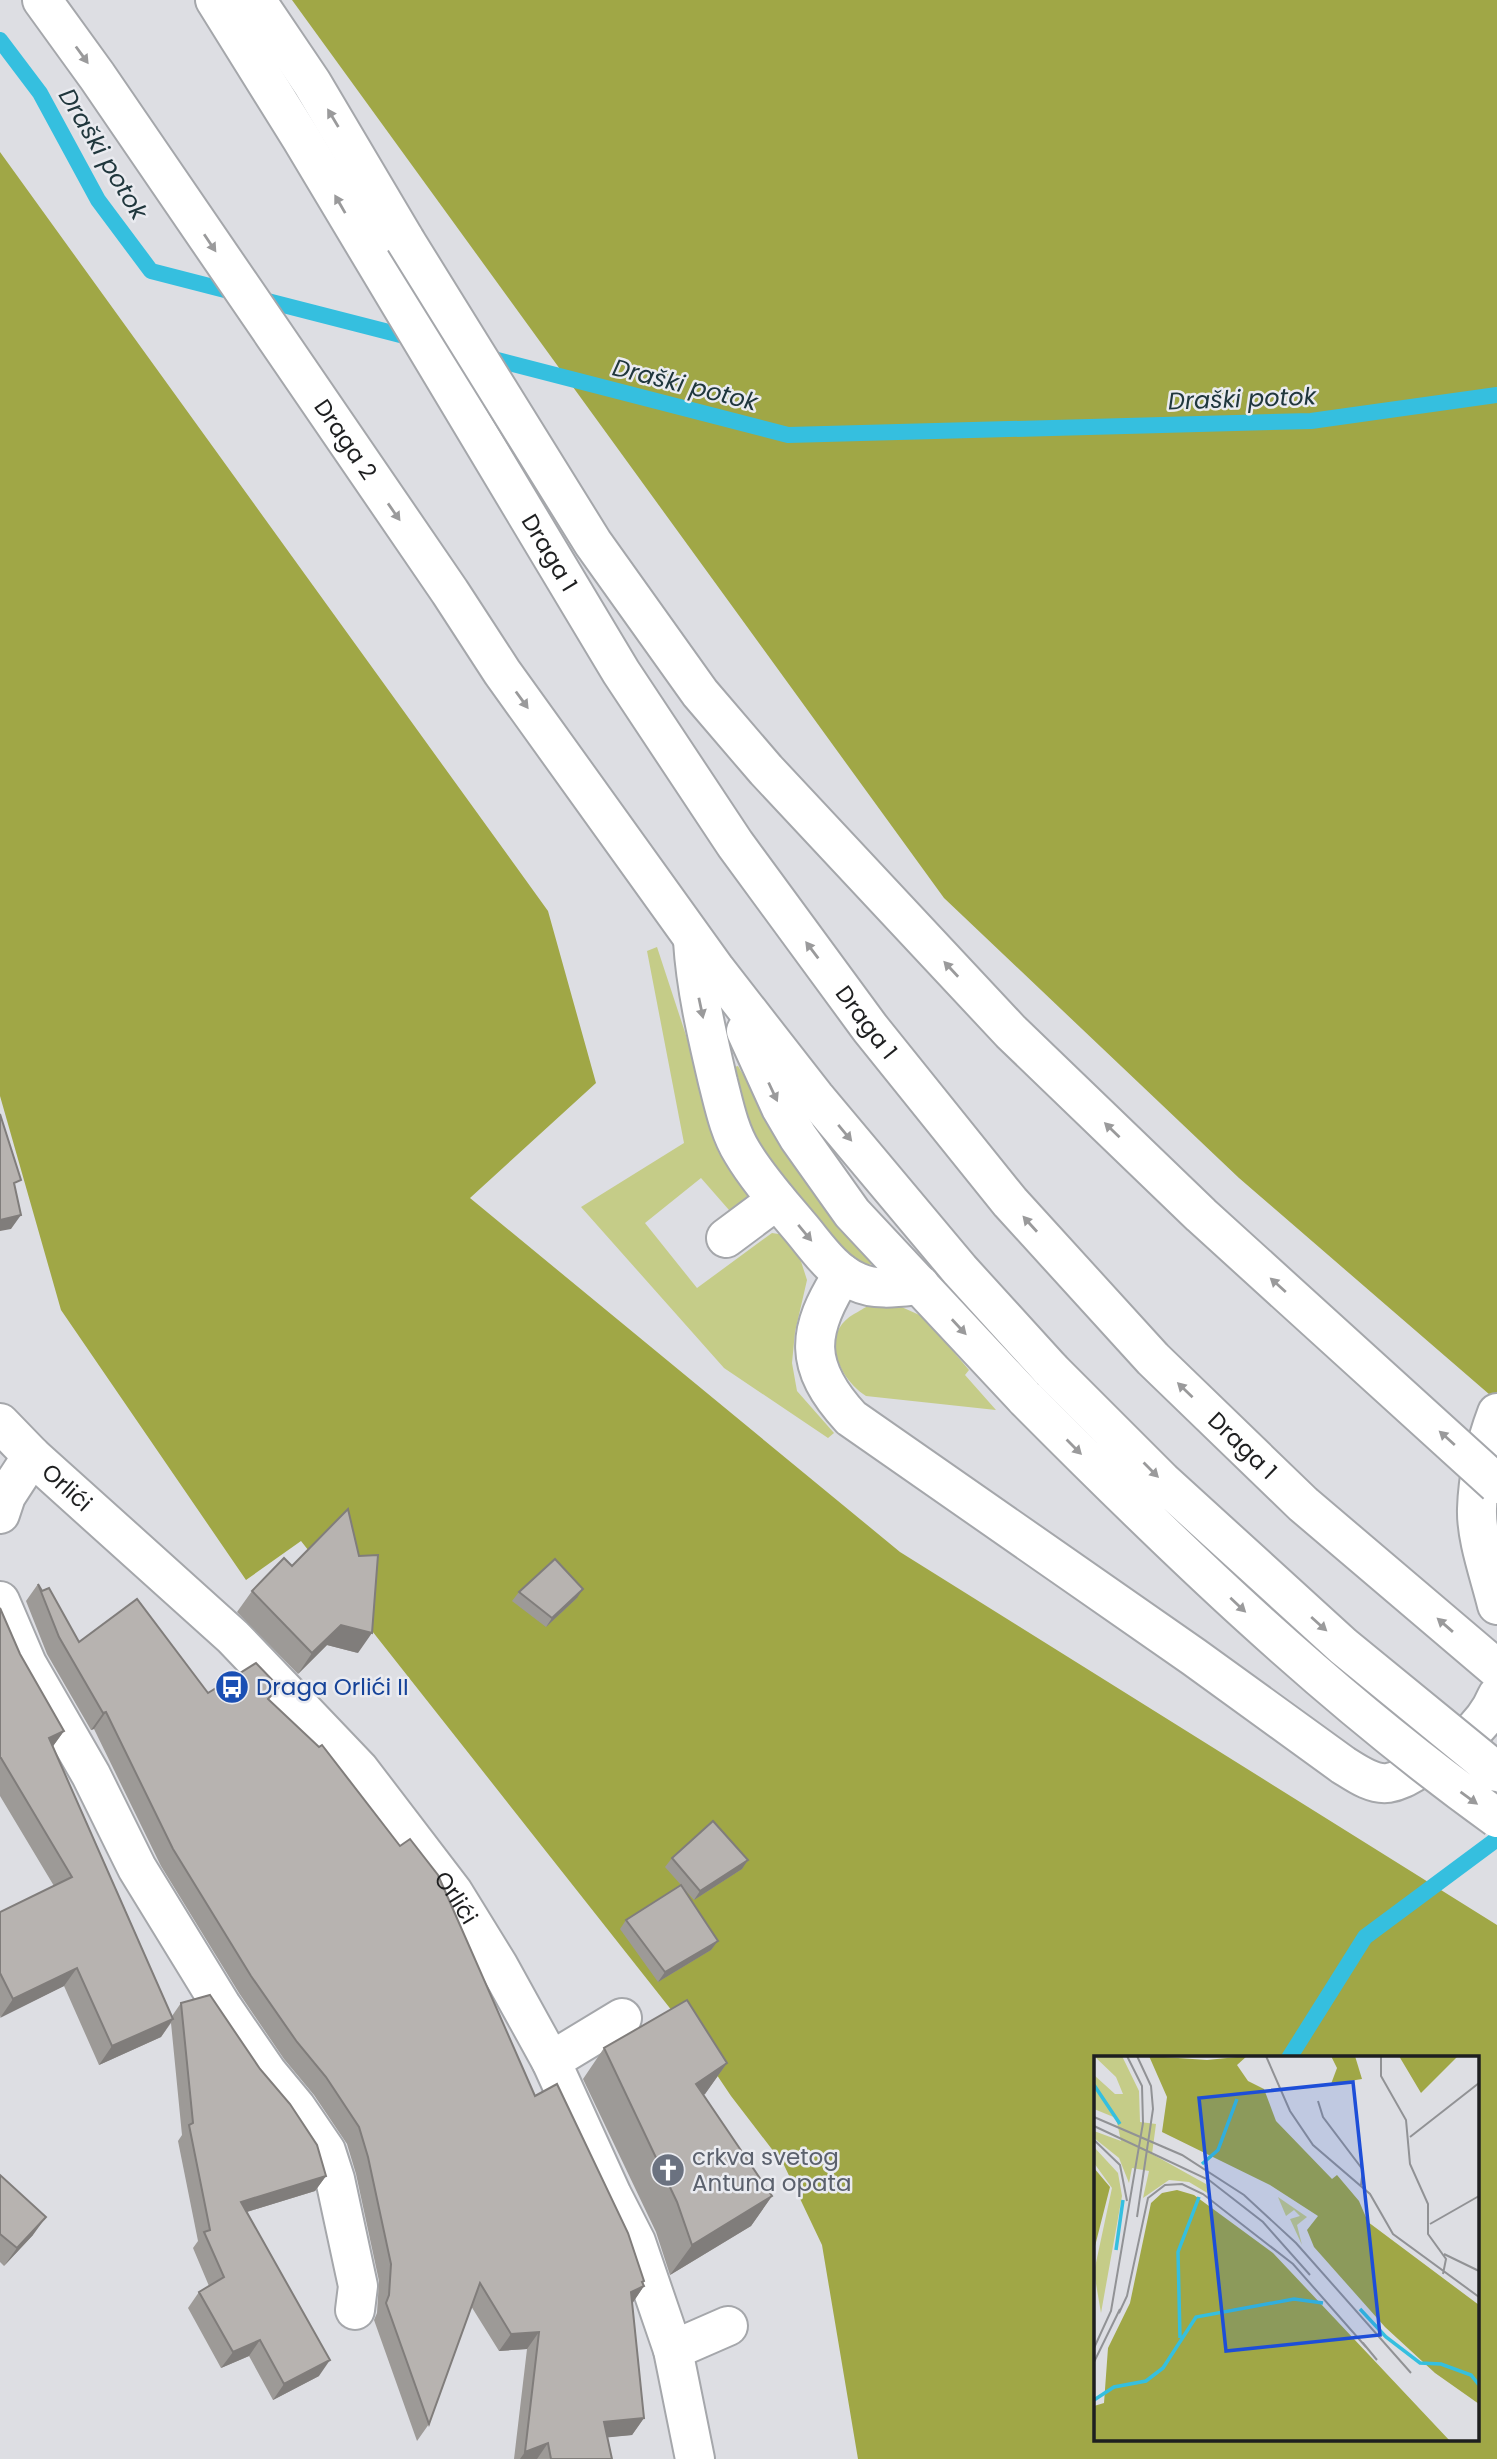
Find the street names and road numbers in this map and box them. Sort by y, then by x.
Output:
street label: Draga 2 [307,393,384,486]
street label: Draga 1 [514,508,585,597]
street label: Draga 1 [828,979,905,1066]
street label: Draga 1 [1201,1405,1284,1487]
street label: Orlići [35,1456,99,1519]
street label: Orlići [427,1864,485,1930]

